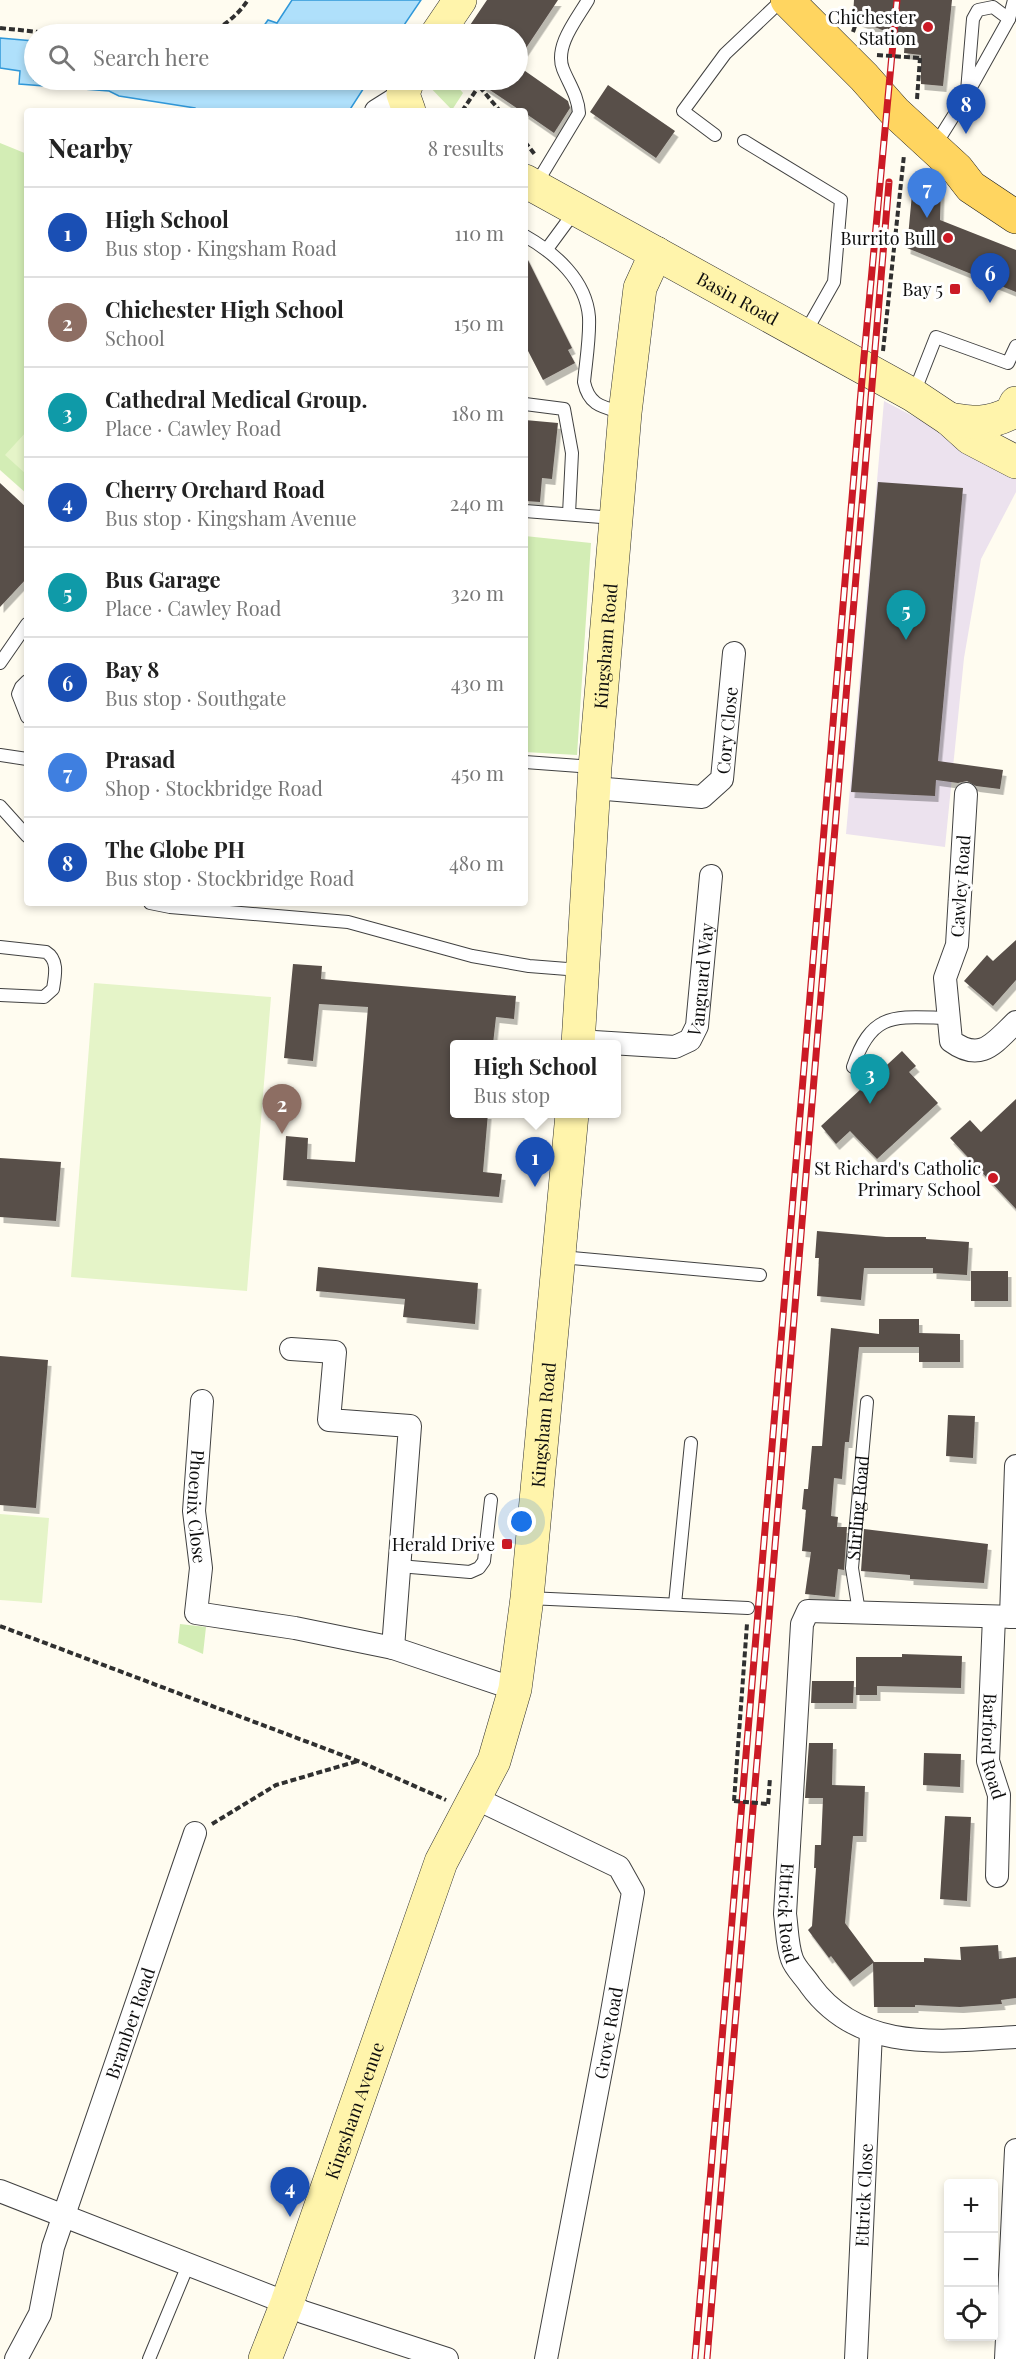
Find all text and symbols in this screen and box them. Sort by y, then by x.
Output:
place label: Chichester Station [828,5,916,50]
marker: Chichester Station [921,20,935,34]
search box [24,24,528,90]
icon: search [45,41,78,74]
text: Search here [93,42,209,72]
pin: 8 [946,84,986,134]
text: Nearby [48,130,133,165]
text: 8 results [428,134,504,161]
pin: 7 [908,168,946,218]
text: High School [105,204,229,234]
text: 1 [64,219,71,246]
text: 110 m [454,219,504,246]
place label: Burrito Bull [840,226,936,250]
marker: Burrito Bull [941,231,955,245]
text: Bus stop · Kingsham Road [105,234,337,261]
pin: 6 [970,254,1010,303]
street label: Basin Road [693,266,783,331]
place label: Bay 5 [902,277,943,301]
marker: Bay 5 [948,282,962,296]
text: Chichester High School [105,294,344,324]
text: 2 [62,309,73,336]
text: 150 m [454,309,504,336]
text: School [105,324,165,351]
text: Cathedral Medical Group. [105,384,367,414]
text: 3 [63,399,72,426]
text: 180 m [451,399,504,426]
text: Place · Cawley Road [105,414,281,441]
text: Cherry Orchard Road [105,474,325,504]
text: 4 [62,489,73,516]
text: 240 m [450,489,504,516]
text: Bus stop · Kingsham Avenue [105,504,357,531]
text: Bus Garage [105,564,221,594]
text: 5 [63,579,72,606]
text: 320 m [451,579,504,606]
street label: Kingsham Road [588,582,623,710]
pin: 5 [886,590,926,640]
text: Place · Cawley Road [105,594,281,621]
text: Bay 8 [105,654,159,684]
text: 6 [62,669,73,696]
text: 430 m [451,669,504,696]
text: Bus stop · Southgate [105,684,286,711]
street label: Cory Close [711,686,743,775]
text: Prasad [105,744,176,774]
text: 7 [63,759,72,786]
text: 450 m [451,759,504,786]
text: Shop · Stockbridge Road [105,774,323,801]
street label: Cawley Road [944,833,976,938]
text: The Globe PH [105,834,245,864]
text: 8 [62,849,73,876]
text: 480 m [449,849,504,876]
text: Bus stop · Stockbridge Road [105,864,354,891]
street label: Vanguard Way [681,922,719,1042]
popup [450,1040,621,1118]
text: High School [474,1051,597,1081]
pin: 3 [850,1054,890,1104]
text: Bus stop [474,1081,550,1108]
pin: 2 [262,1084,302,1134]
pin: 1 [516,1138,554,1187]
place label: St Richard's Catholic Primary School [814,1156,981,1201]
marker: St Richard's Catholic Primary School [986,1171,1000,1185]
street label: Kingsham Road [525,1360,561,1489]
street label: Phoenix Close [182,1449,212,1565]
street label: Stirling Road [841,1454,874,1561]
your location [507,1507,536,1536]
place label: Herald Drive [392,1532,495,1556]
marker: Herald Drive [500,1537,514,1551]
street label: Barford Road [976,1693,1012,1803]
street label: Ettrick Road [773,1862,805,1967]
street label: Bramber Road [100,1964,160,2082]
street label: Grove Road [588,1984,628,2081]
street label: Kingsham Avenue [319,2039,389,2182]
street label: Ettrick Close [849,2143,878,2247]
pin: 4 [270,2168,310,2217]
map controls [944,2179,998,2341]
button: + [944,2179,998,2233]
button: − [944,2233,998,2287]
button: locate [944,2287,998,2341]

